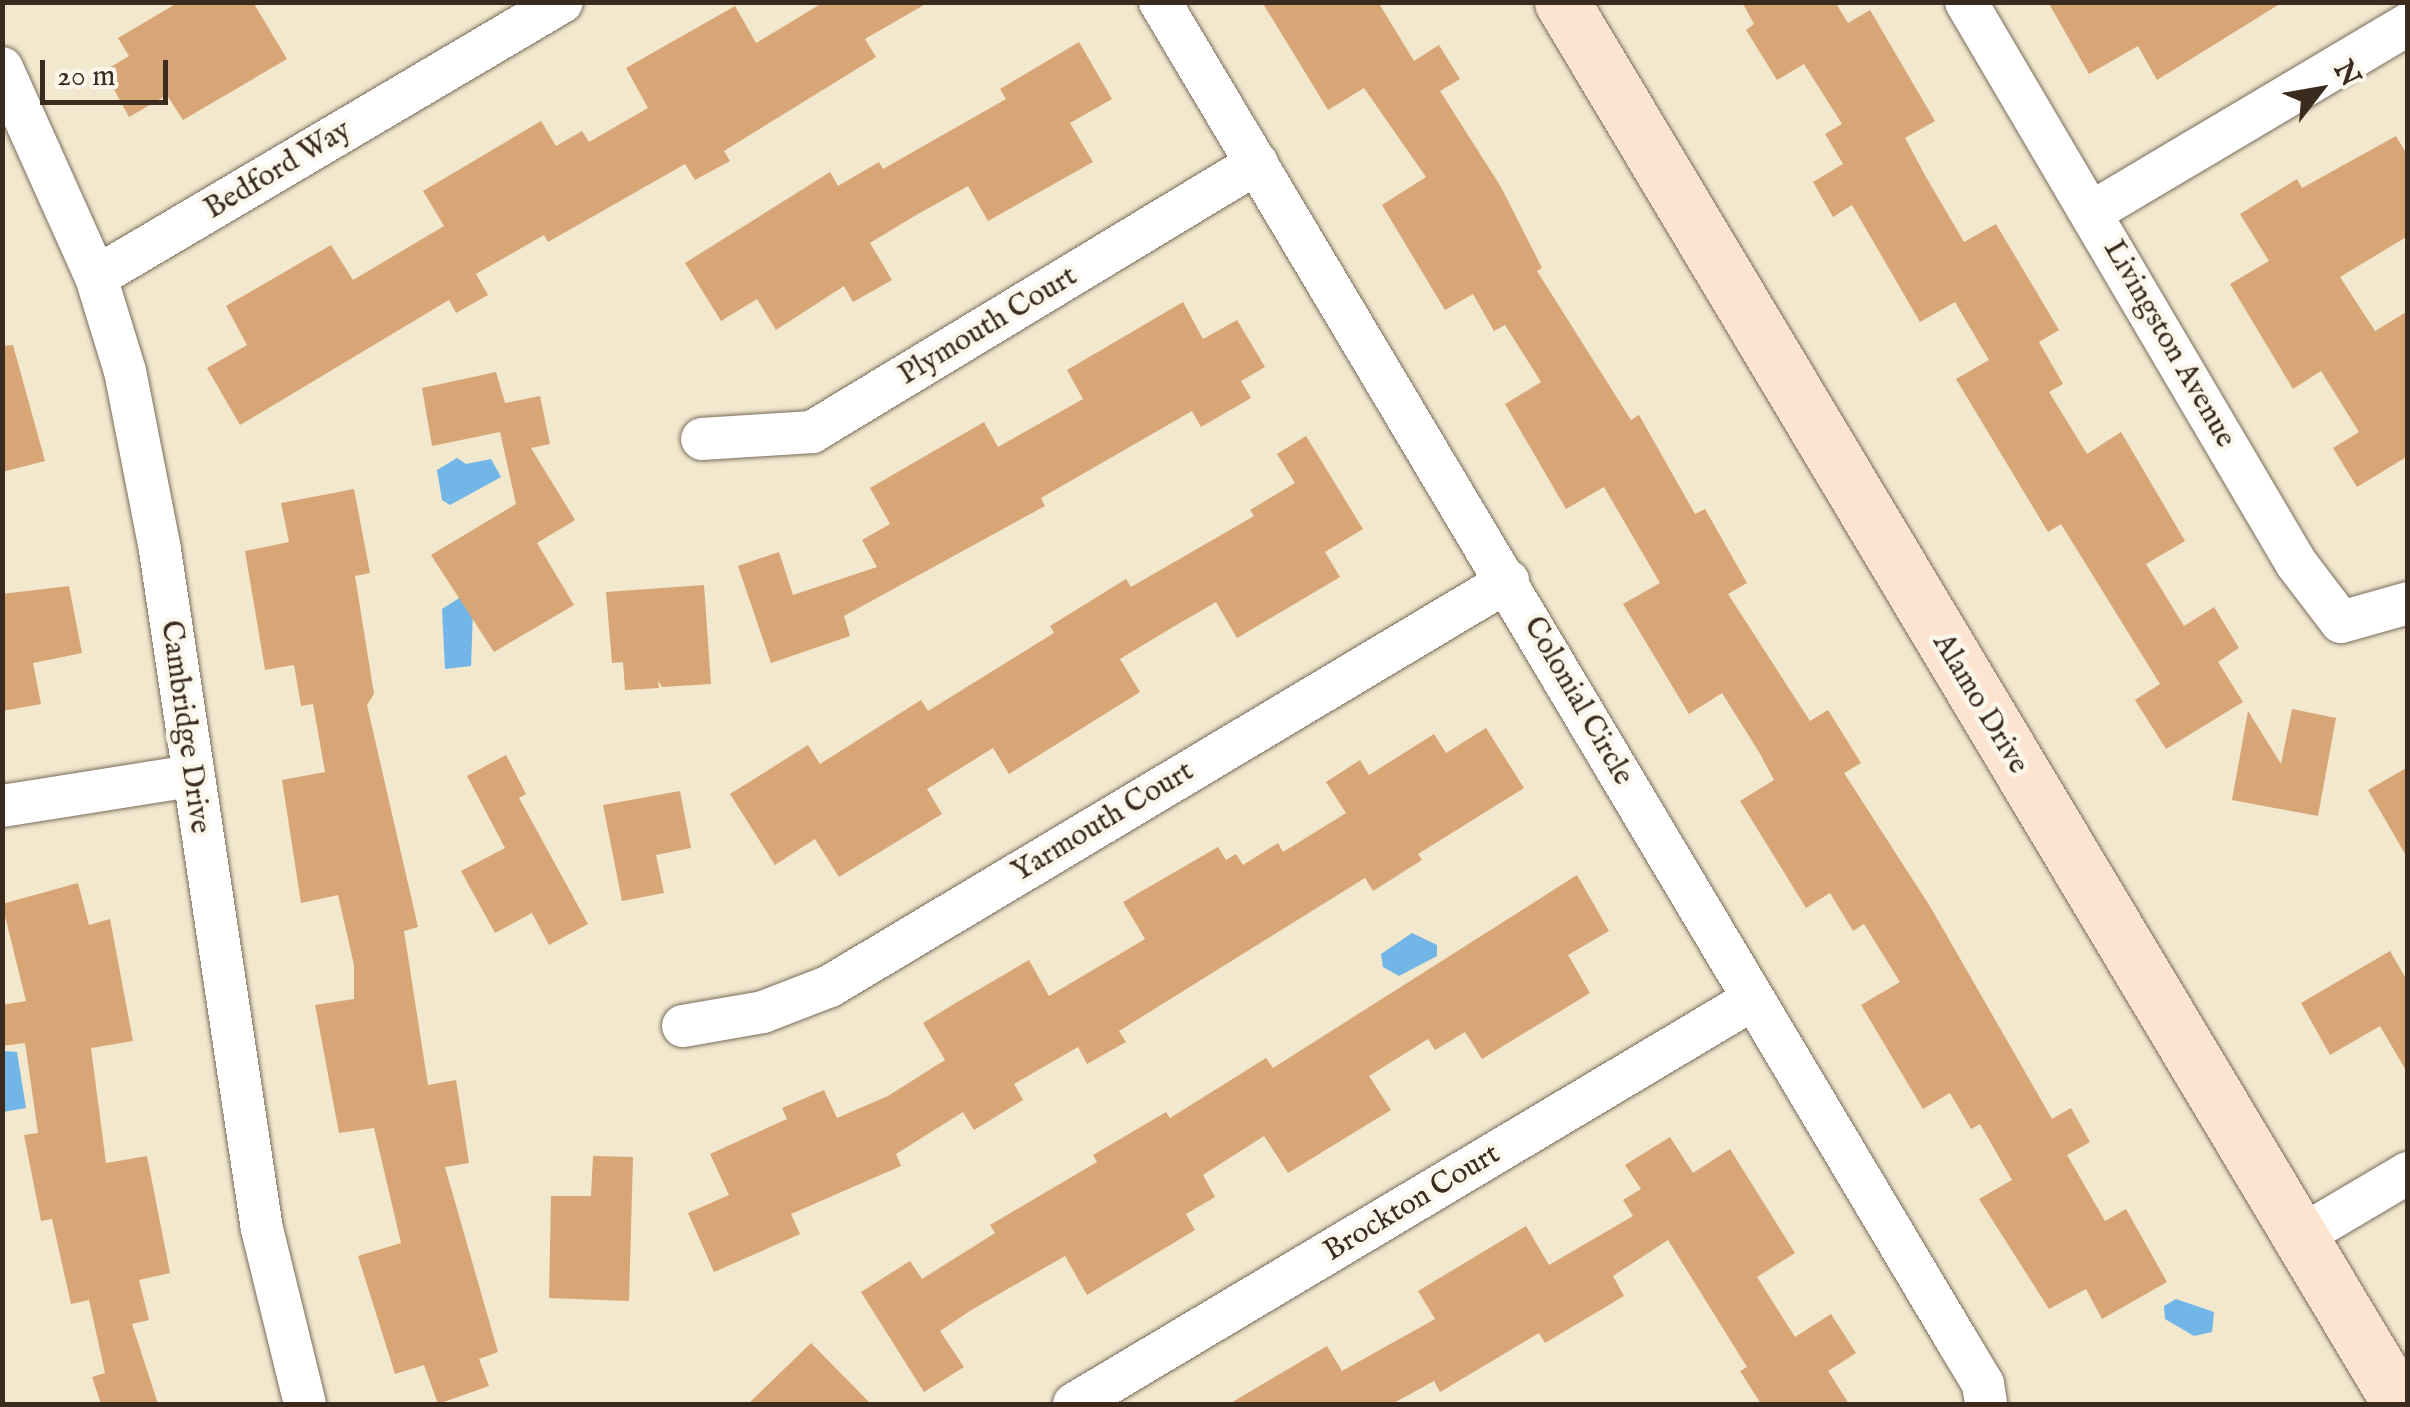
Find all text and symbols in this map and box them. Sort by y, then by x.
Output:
scale bar [45,40,172,102]
north arrow [2270,40,2370,140]
text: N [2325,55,2367,94]
text: 20 m [57,58,116,96]
street label: Bedford Way [198,112,358,228]
street label: Livingston Avenue [2095,234,2243,454]
street label: Plymouth Court [892,259,1084,393]
street label: Colonial Circle [1515,610,1641,792]
street label: Cambridge Drive [152,618,218,836]
street label: Alamo Drive [1924,627,2036,781]
street label: Yarmouth Court [1006,754,1200,890]
street label: Brockton Court [1317,1136,1507,1270]

